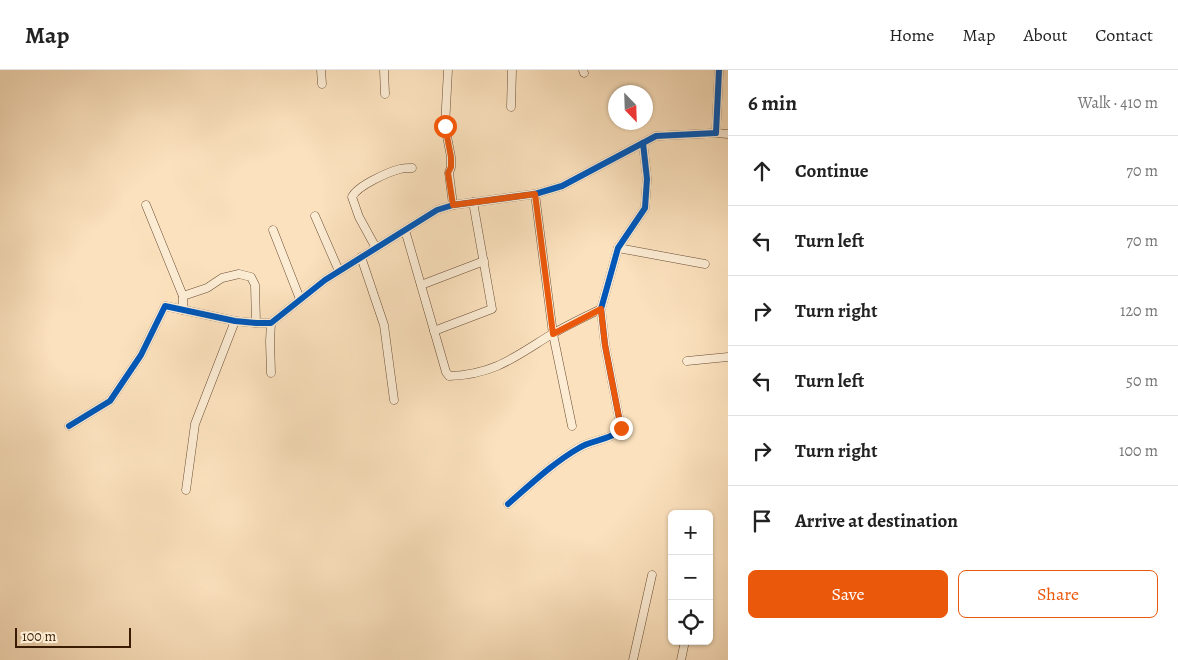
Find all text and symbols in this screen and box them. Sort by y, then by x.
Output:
text: Map [25,19,69,51]
text: Home [889,23,934,47]
text: Map [962,23,995,47]
text: About [1023,23,1067,47]
text: Contact [1095,23,1153,47]
north arrow [608,85,653,130]
text: 6 min [748,89,797,117]
text: Walk · 410 m [1078,92,1158,114]
route start [434,115,457,138]
icon: ahead [748,157,776,185]
text: Continue [795,158,869,184]
text: 70 m [1126,160,1158,182]
icon: left [748,227,776,255]
text: Turn left [795,228,864,254]
text: 70 m [1126,230,1158,252]
icon: right [748,297,776,325]
text: Turn right [795,298,877,324]
text: 120 m [1120,300,1158,322]
icon: left [748,367,776,395]
text: Turn left [795,368,864,394]
text: 50 m [1126,370,1158,392]
route end [610,417,633,440]
icon: right [748,437,776,465]
text: Turn right [795,438,877,464]
text: 100 m [1119,440,1158,462]
icon: arrive [748,507,776,535]
text: Arrive at destination [795,508,958,534]
map controls [668,510,713,645]
button: + [668,510,713,555]
button: − [668,555,713,600]
button: Save [748,570,948,618]
button: Share [958,570,1158,618]
button: locate [668,600,713,645]
scale bar [15,625,131,648]
text: 100 m [22,627,56,646]

